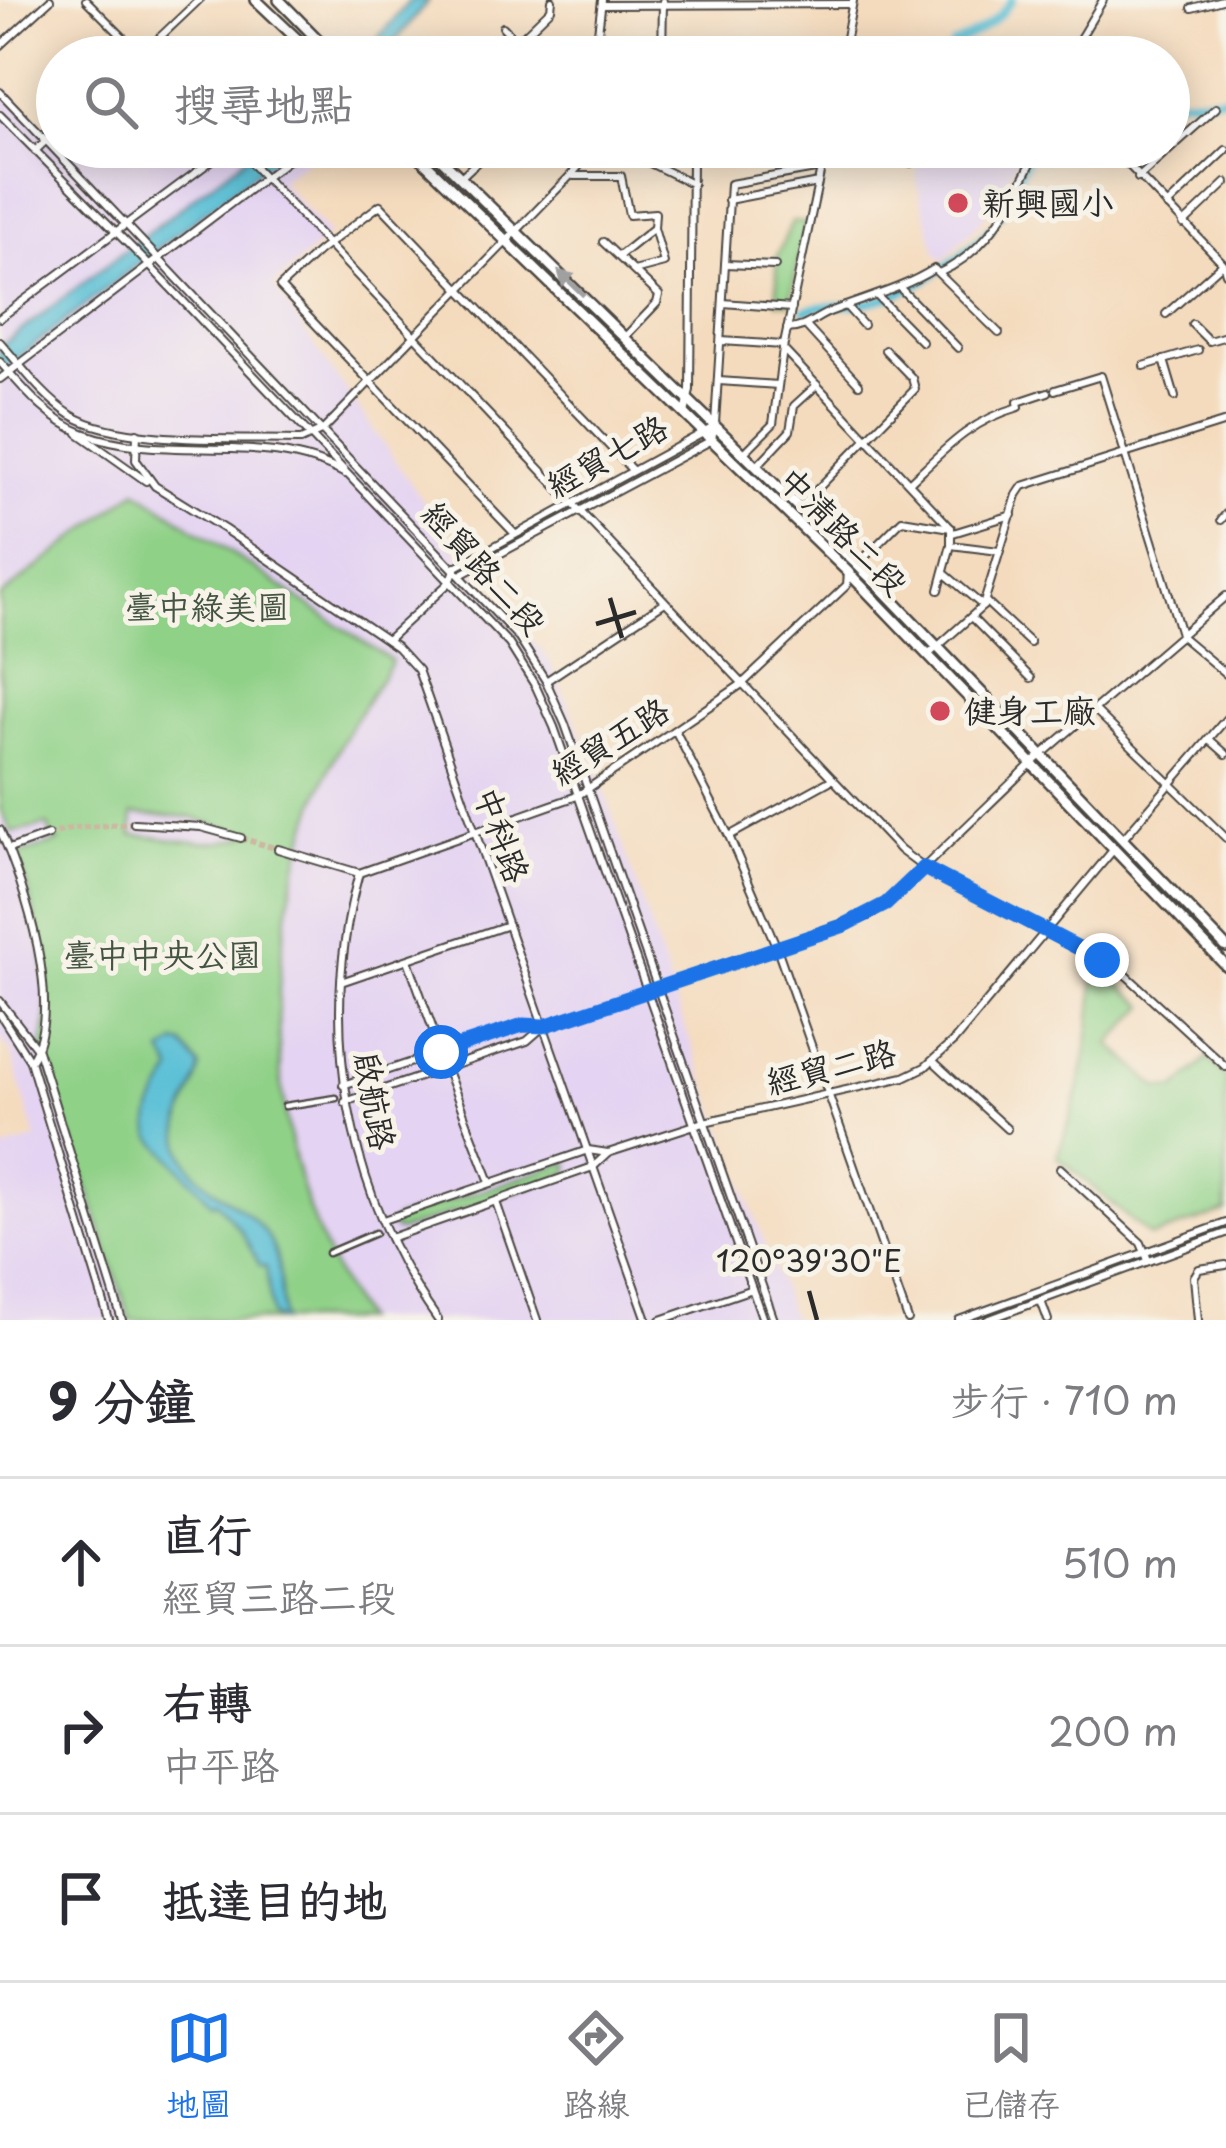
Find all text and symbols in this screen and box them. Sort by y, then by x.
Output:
search box [36,36,1190,168]
text: 搜尋地點 [174,68,354,136]
icon: search [78,69,144,135]
place label: 新興國小 [982,176,1114,226]
marker: 新興國小 [945,190,971,216]
one-way arrow [557,270,586,298]
street label: 經貿七路 [536,400,676,508]
street label: 中清路二段 [768,454,920,606]
street label: 經貿路二段 [412,489,559,645]
park label: 臺中綠美圖 [125,580,290,630]
street label: 經貿五路 [540,683,678,795]
place label: 健身工廠 [964,684,1096,734]
marker: 健身工廠 [927,698,953,724]
street label: 中科路 [463,779,544,889]
park label: 臺中中央公園 [63,928,261,978]
route end [1075,933,1129,987]
route start [414,1025,468,1079]
street label: 經貿二路 [760,1025,901,1105]
street label: 啟航路 [344,1048,410,1154]
text: 120°39'30"E [716,1237,902,1282]
text: 9 分鐘 [48,1360,196,1437]
text: 步行 · 710 m [951,1369,1178,1428]
text: 直行 [162,1498,252,1566]
icon: ahead [48,1529,114,1595]
text: 510 m [1061,1532,1178,1591]
text: 經貿三路二段 [162,1566,396,1625]
text: 右轉 [162,1666,252,1734]
icon: right [48,1697,114,1763]
text: 200 m [1048,1700,1178,1759]
text: 中平路 [162,1734,279,1793]
text: 抵達目的地 [162,1864,387,1932]
icon: arrive [48,1865,114,1931]
tab: 地圖 [166,2005,232,2127]
tab: 路線 [563,2005,629,2127]
tab: 已儲存 [961,2005,1060,2127]

